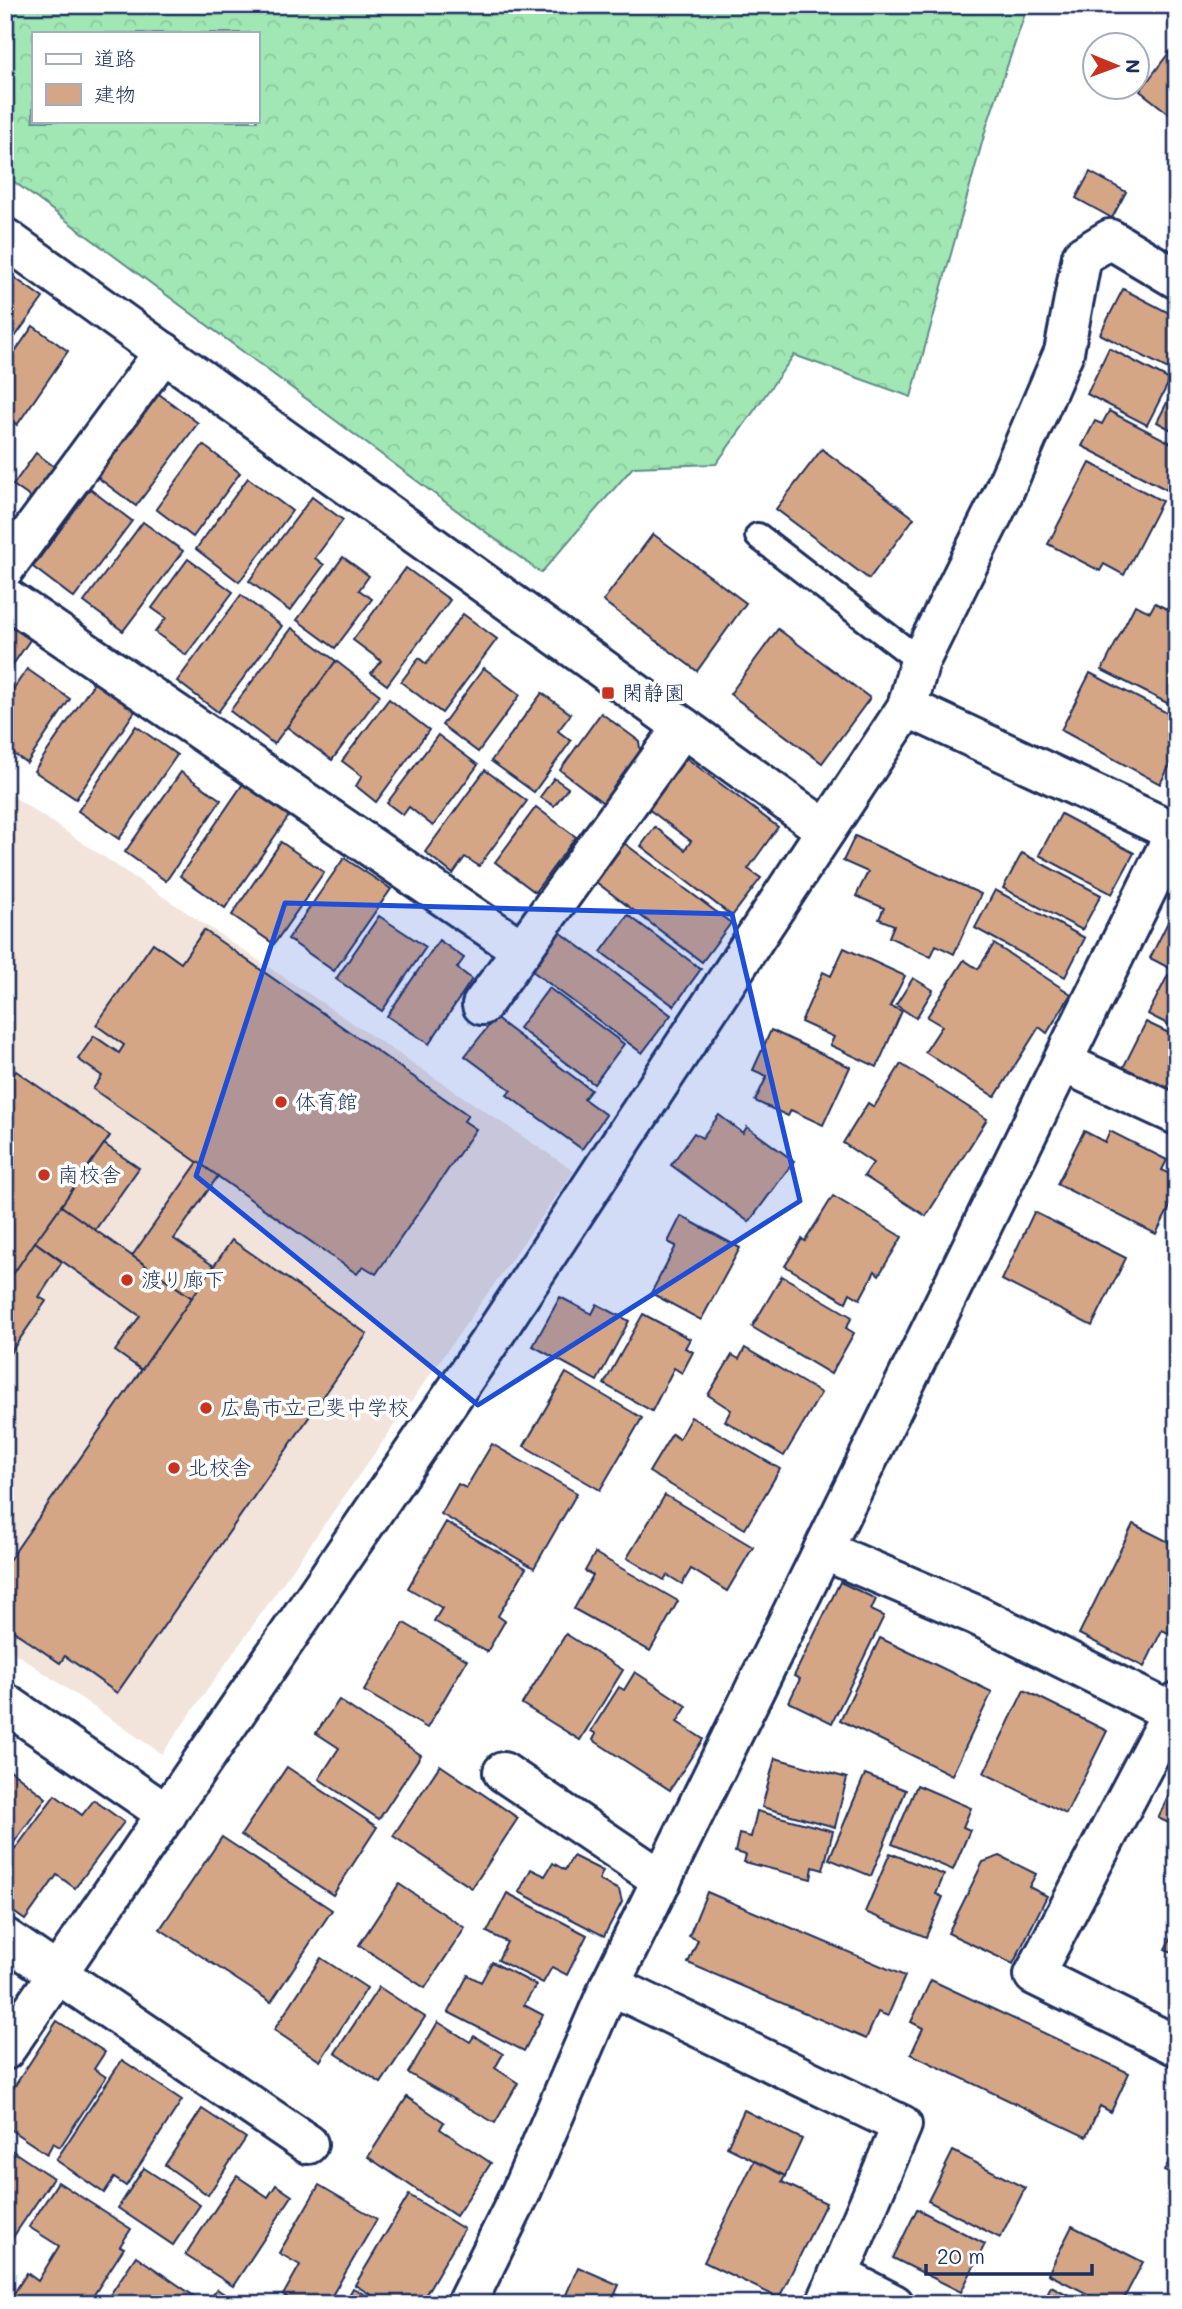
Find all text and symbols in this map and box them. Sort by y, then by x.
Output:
legend [32,32,259,122]
north arrow [1080,32,1150,102]
text: 道路 [94,44,136,71]
text: N [1121,59,1146,74]
text: 建物 [94,80,136,107]
place label: 閑静園 [622,678,685,705]
marker: 閑静園 [600,685,616,701]
place label: 体育館 [295,1087,358,1114]
marker: 体育館 [273,1094,289,1110]
place label: 南校舎 [58,1160,121,1187]
marker: 南校舎 [36,1167,52,1183]
place label: 渡り廊下 [141,1265,225,1292]
marker: 渡り廊下 [119,1272,135,1288]
place label: 広島市立己斐中学校 [220,1393,409,1420]
marker: 広島市立己斐中学校 [198,1400,214,1416]
place label: 北校舎 [188,1453,251,1480]
marker: 北校舎 [166,1460,182,1476]
scale bar [926,2232,1093,2276]
text: 20 m [937,2242,985,2269]

